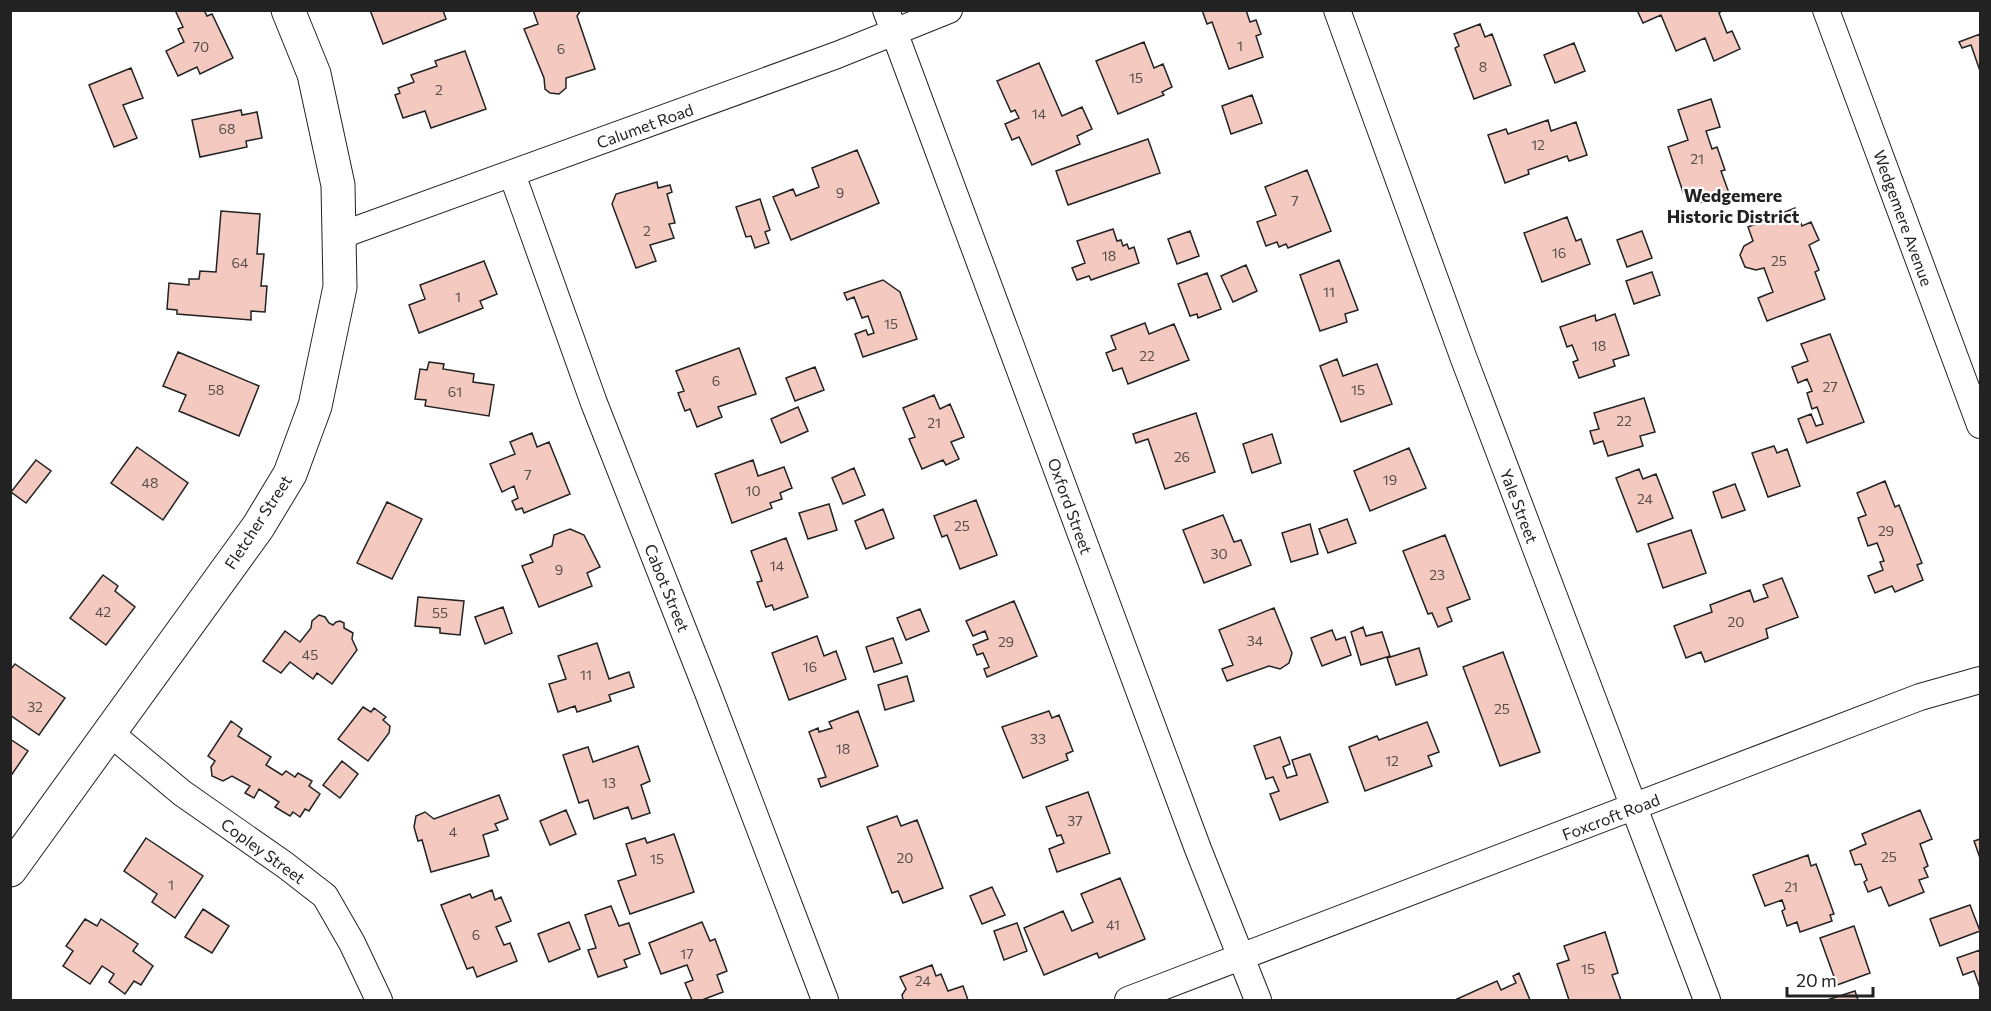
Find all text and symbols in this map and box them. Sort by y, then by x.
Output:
house number: 1 [1237,37,1243,54]
house number: 70 [193,38,209,55]
house number: 6 [557,40,565,57]
house number: 8 [1479,58,1487,75]
house number: 15 [1129,69,1143,86]
house number: 2 [435,81,443,98]
street label: Calumet Road [594,99,696,152]
house number: 14 [1032,105,1047,122]
house number: 68 [219,120,236,137]
house number: 12 [1531,136,1545,153]
street label: Wedgemere Avenue [1870,147,1937,288]
house number: 21 [1690,150,1704,167]
house number: 9 [836,184,844,201]
district label: Wedgemere Historic District [1667,184,1800,227]
house number: 7 [1291,192,1299,209]
house number: 2 [643,222,651,239]
house number: 16 [1552,244,1566,261]
house number: 18 [1102,247,1116,264]
house number: 25 [1771,252,1787,269]
house number: 64 [232,254,249,271]
house number: 11 [1323,283,1335,300]
house number: 1 [455,288,461,305]
house number: 15 [884,315,898,332]
house number: 18 [1592,337,1606,354]
house number: 22 [1139,347,1155,364]
house number: 6 [712,372,720,389]
house number: 27 [1822,378,1838,395]
house number: 58 [208,381,224,398]
house number: 15 [1351,381,1365,398]
house number: 61 [448,383,462,400]
house number: 22 [1616,412,1632,429]
house number: 21 [927,414,941,431]
house number: 26 [1174,448,1190,465]
street label: Oxford Street [1044,455,1097,557]
house number: 7 [524,466,532,483]
street label: Yale Street [1497,466,1542,546]
street label: Fletcher Street [220,471,295,572]
house number: 19 [1383,471,1397,488]
house number: 48 [142,474,158,491]
house number: 10 [745,482,761,499]
house number: 24 [1637,490,1654,507]
house number: 25 [954,517,970,534]
house number: 29 [1878,522,1894,539]
street label: Cabot Street [641,541,694,635]
house number: 30 [1210,545,1228,562]
house number: 14 [770,557,785,574]
house number: 9 [555,561,563,578]
house number: 23 [1429,566,1445,583]
house number: 42 [95,603,111,620]
house number: 55 [432,604,448,621]
house number: 20 [1728,613,1744,630]
house number: 34 [1247,632,1264,649]
house number: 29 [998,633,1014,650]
house number: 45 [302,646,318,663]
house number: 16 [803,658,817,675]
house number: 11 [580,666,592,683]
house number: 32 [27,698,43,715]
house number: 25 [1494,700,1510,717]
house number: 33 [1030,730,1046,747]
house number: 18 [836,740,850,757]
house number: 12 [1385,752,1399,769]
house number: 13 [602,774,616,791]
street label: Foxcroft Road [1559,789,1662,844]
house number: 37 [1067,812,1083,829]
street label: Copley Street [218,814,309,888]
house number: 4 [449,823,458,840]
house number: 25 [1881,848,1897,865]
house number: 20 [897,849,913,866]
house number: 15 [650,850,664,867]
house number: 1 [168,876,174,893]
house number: 21 [1784,878,1798,895]
house number: 41 [1106,916,1120,933]
house number: 6 [472,926,480,943]
house number: 17 [680,945,694,962]
house number: 15 [1581,960,1595,977]
scale bar [1787,960,1872,998]
text: 20 m [1796,969,1837,991]
house number: 24 [915,972,932,989]

